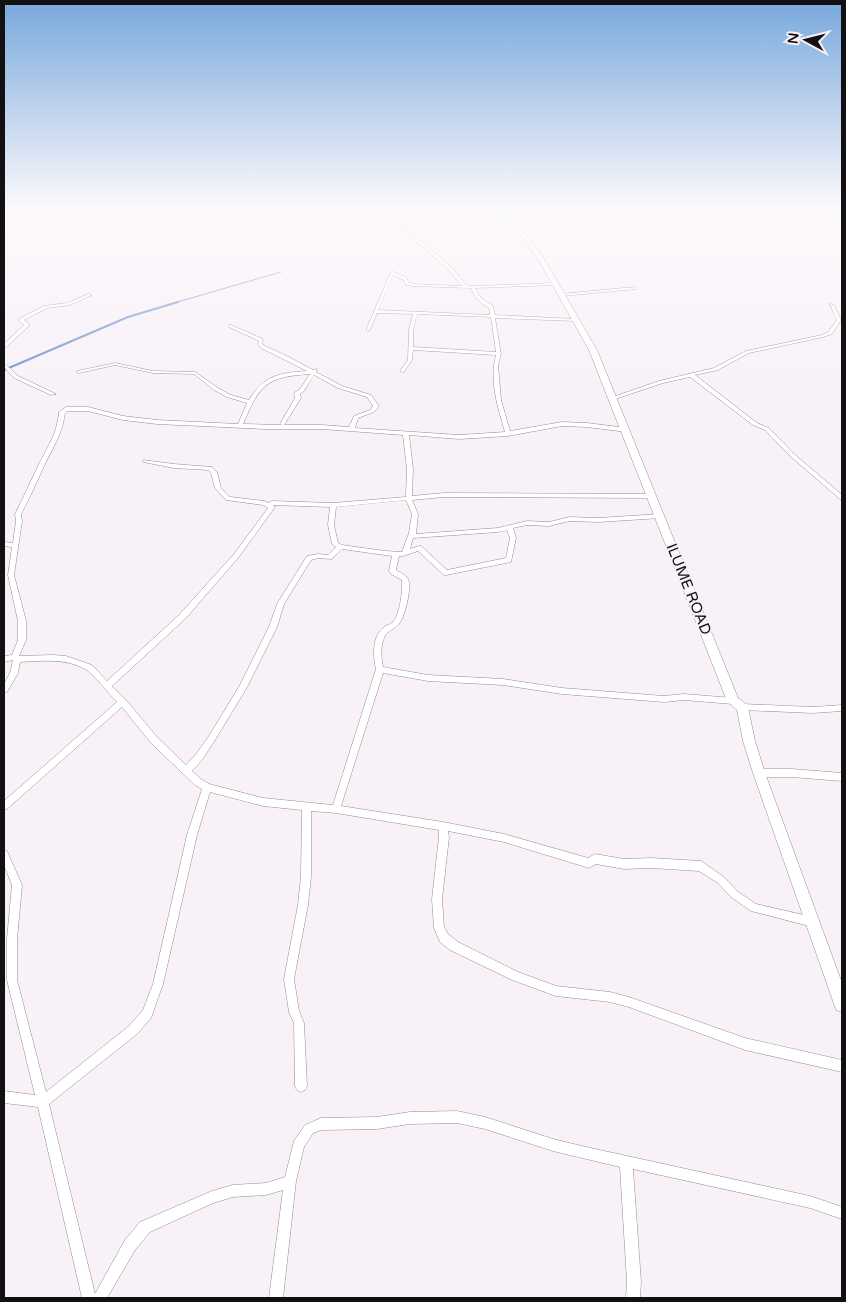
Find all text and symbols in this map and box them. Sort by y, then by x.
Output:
north arrow [781,15,831,65]
text: N [784,32,803,45]
street label: ILUME ROAD [662,541,716,637]

